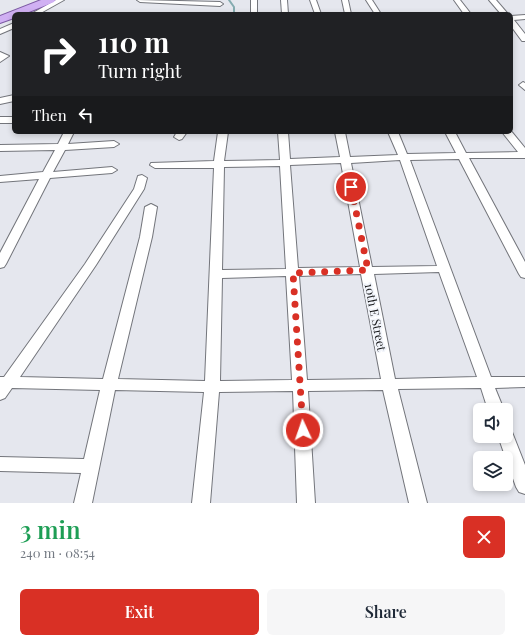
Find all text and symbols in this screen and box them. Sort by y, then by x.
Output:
text: 110 m [98,23,169,60]
icon: right [32,28,84,80]
text: Turn right [98,59,181,83]
icon: left [75,104,97,126]
text: Then [32,105,67,125]
pin [334,170,368,204]
icon: arrive [340,176,362,198]
street label: 10th E Street [362,282,391,353]
map controls [473,403,513,491]
button: sound [473,403,513,443]
position arrow [282,409,324,451]
button: layers [473,451,513,491]
text: 3 min [20,513,81,545]
button: close [463,516,505,558]
text: 240 m · 08:54 [20,544,95,561]
button: Exit [20,589,259,635]
button: Share [267,589,505,635]

